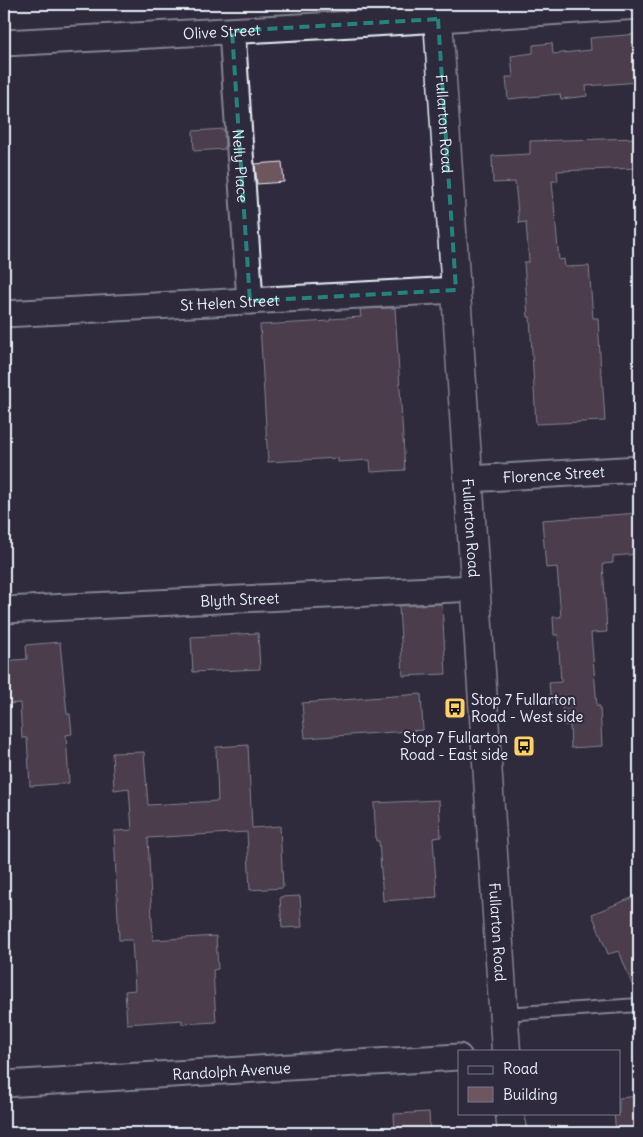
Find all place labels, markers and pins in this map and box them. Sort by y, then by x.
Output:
place label: Stop 7 Fullarton Road - West side [471,690,583,726]
bus stop icon: Stop 7 Fullarton Road - West side [443,696,467,720]
place label: Stop 7 Fullarton Road - East side [400,728,508,764]
bus stop icon: Stop 7 Fullarton Road - East side [512,734,536,758]

